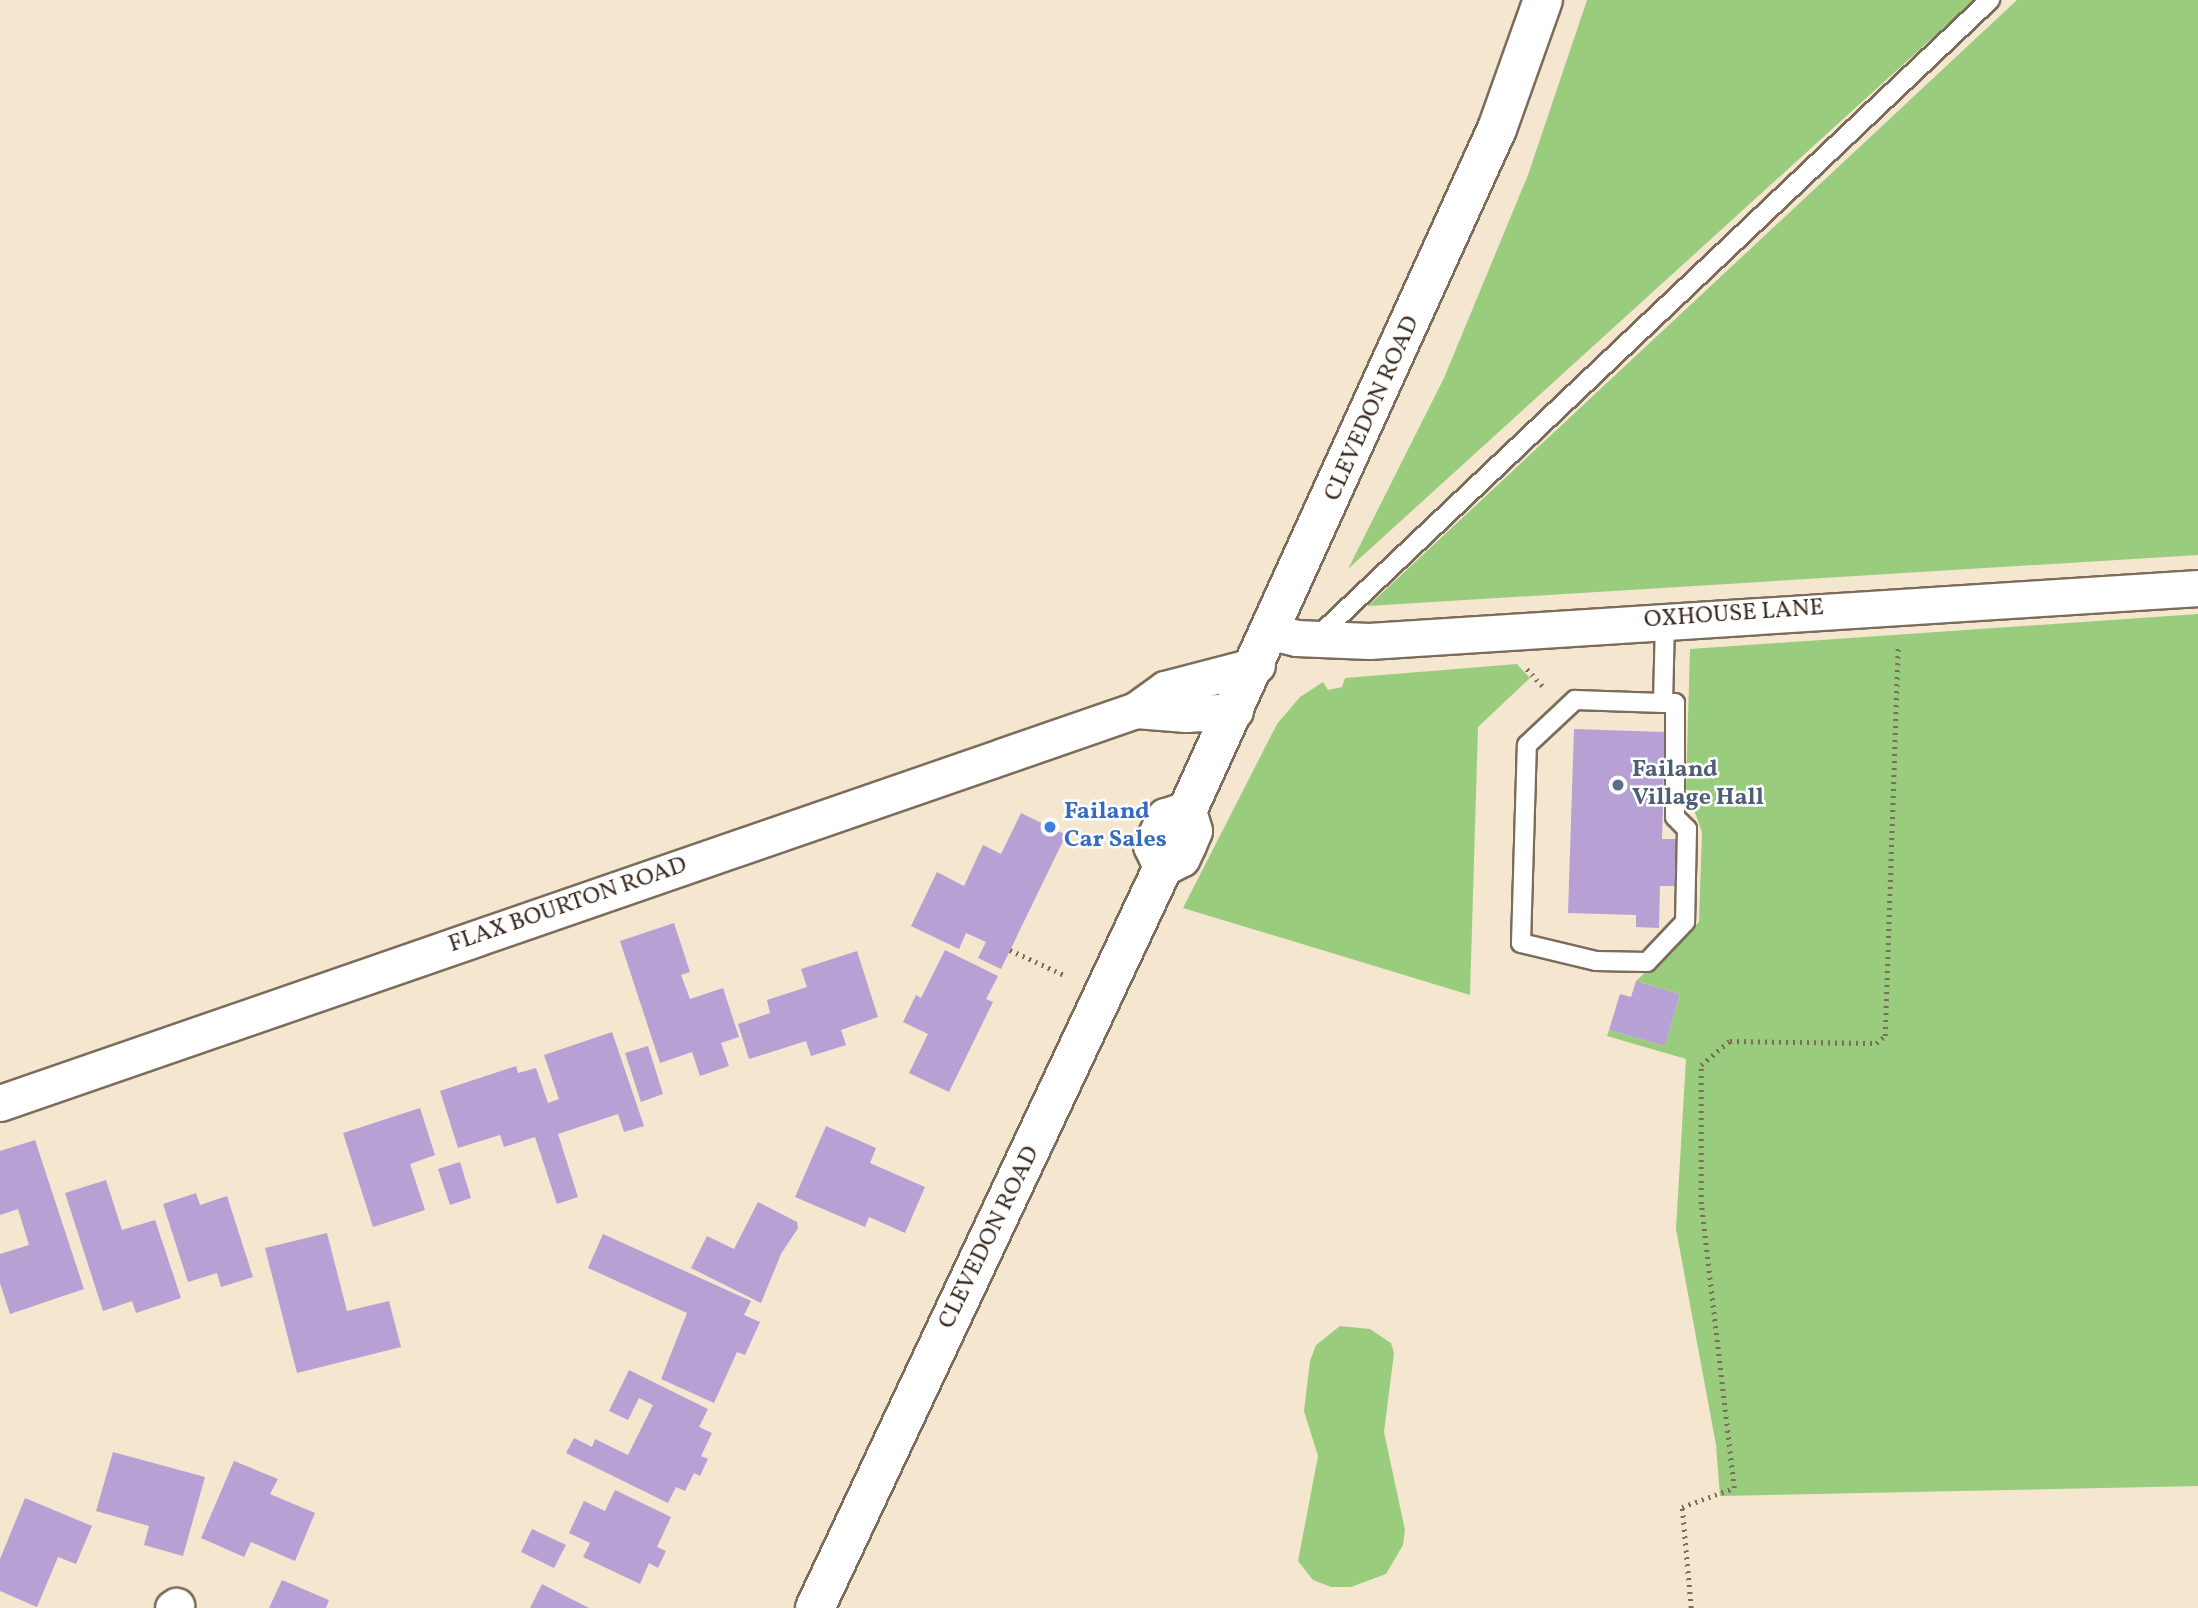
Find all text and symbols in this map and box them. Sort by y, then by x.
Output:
street label: CLEVEDON ROAD [1319,312,1427,506]
street label: OXHOUSE LANE [1643,594,1825,636]
place label: Failand Village Hall [1632,757,1764,813]
marker: Failand Village Hall [1610,777,1626,793]
place label: Failand Car Sales [1064,799,1167,855]
marker: Failand Car Sales [1042,819,1058,835]
street label: FLAX BOURTON ROAD [445,852,691,960]
street label: CLEVEDON ROAD [933,1142,1047,1334]

